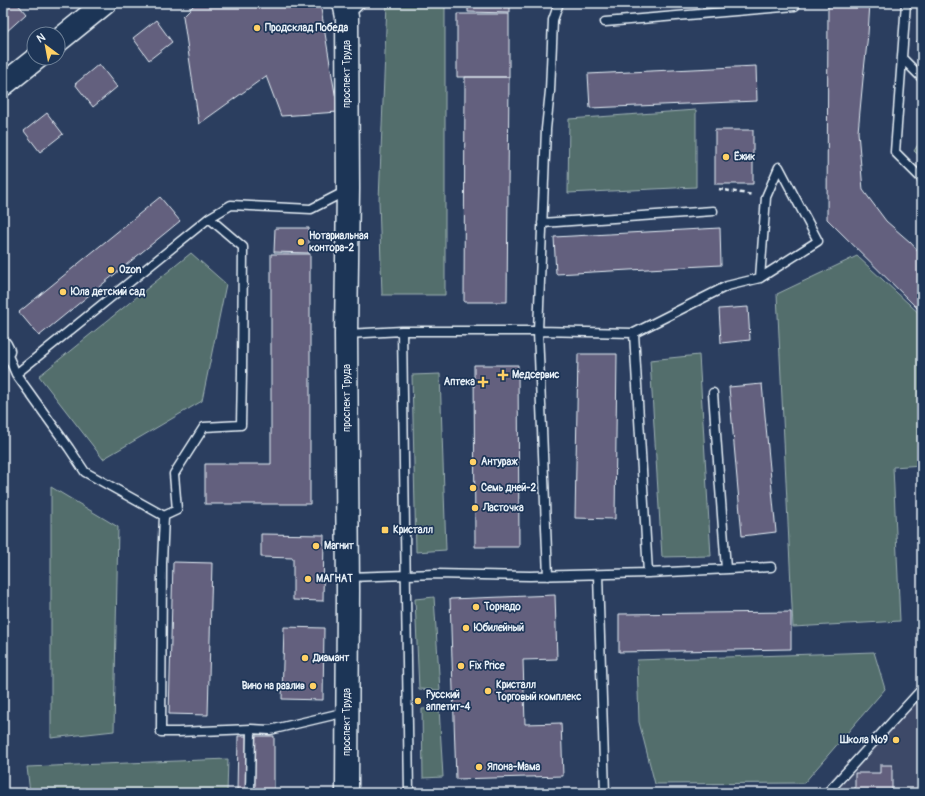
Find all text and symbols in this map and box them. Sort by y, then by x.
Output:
place label: Продсклад Победа [265,22,348,34]
marker: Продсклад Победа [252,23,262,33]
north arrow [26,26,66,66]
text: N [34,30,48,45]
street label: проспект Труда [341,40,353,108]
place label: Ёжик [734,150,756,163]
marker: Ёжик [721,152,731,162]
place label: Нотариальная контора-2 [309,230,369,254]
marker: Нотариальная контора-2 [296,237,306,247]
place label: Ozon [119,264,142,276]
marker: Ozon [106,265,116,275]
place label: Юла детский сад [70,286,146,298]
marker: Юла детский сад [58,287,68,297]
street label: проспект Труда [341,364,353,432]
marker: Медсервис [497,369,509,381]
place label: Медсервис [512,369,559,381]
place label: Аптека [444,376,475,388]
marker: Аптека [478,377,488,387]
place label: Антураж [481,456,518,468]
marker: Антураж [468,457,478,467]
place label: Семь дней-2 [481,482,536,494]
marker: Семь дней-2 [468,483,478,493]
place label: Ласточка [482,502,524,514]
marker: Ласточка [470,503,480,513]
place label: Кристалл [393,524,433,536]
marker: Кристалл [380,525,390,535]
place label: Магнит [324,540,355,552]
marker: Магнит [311,541,321,551]
place label: МАГНАТ [316,573,353,585]
marker: МАГНАТ [303,574,313,584]
place label: Торнадо [483,601,521,613]
marker: Торнадо [471,602,481,612]
place label: Юбилейный [473,622,524,634]
marker: Юбилейный [461,623,471,633]
place label: Диамант [312,652,350,664]
marker: Диамант [300,653,310,663]
place label: Fix Price [469,660,506,672]
marker: Fix Price [456,661,466,671]
place label: Кристалл Торговый комплекс [495,679,581,703]
place label: Вино на разлив [242,680,305,692]
marker: Вино на разлив [308,681,318,691]
marker: Кристалл Торговый комплекс [483,686,493,696]
street label: проспект Труда [341,688,353,756]
place label: Русский аппетит-4 [426,689,470,713]
marker: Русский аппетит-4 [413,696,423,706]
place label: Школа №9 [839,734,888,746]
marker: Школа №9 [891,735,901,745]
place label: Япона-Мама [487,761,541,773]
marker: Япона-Мама [474,762,484,772]

